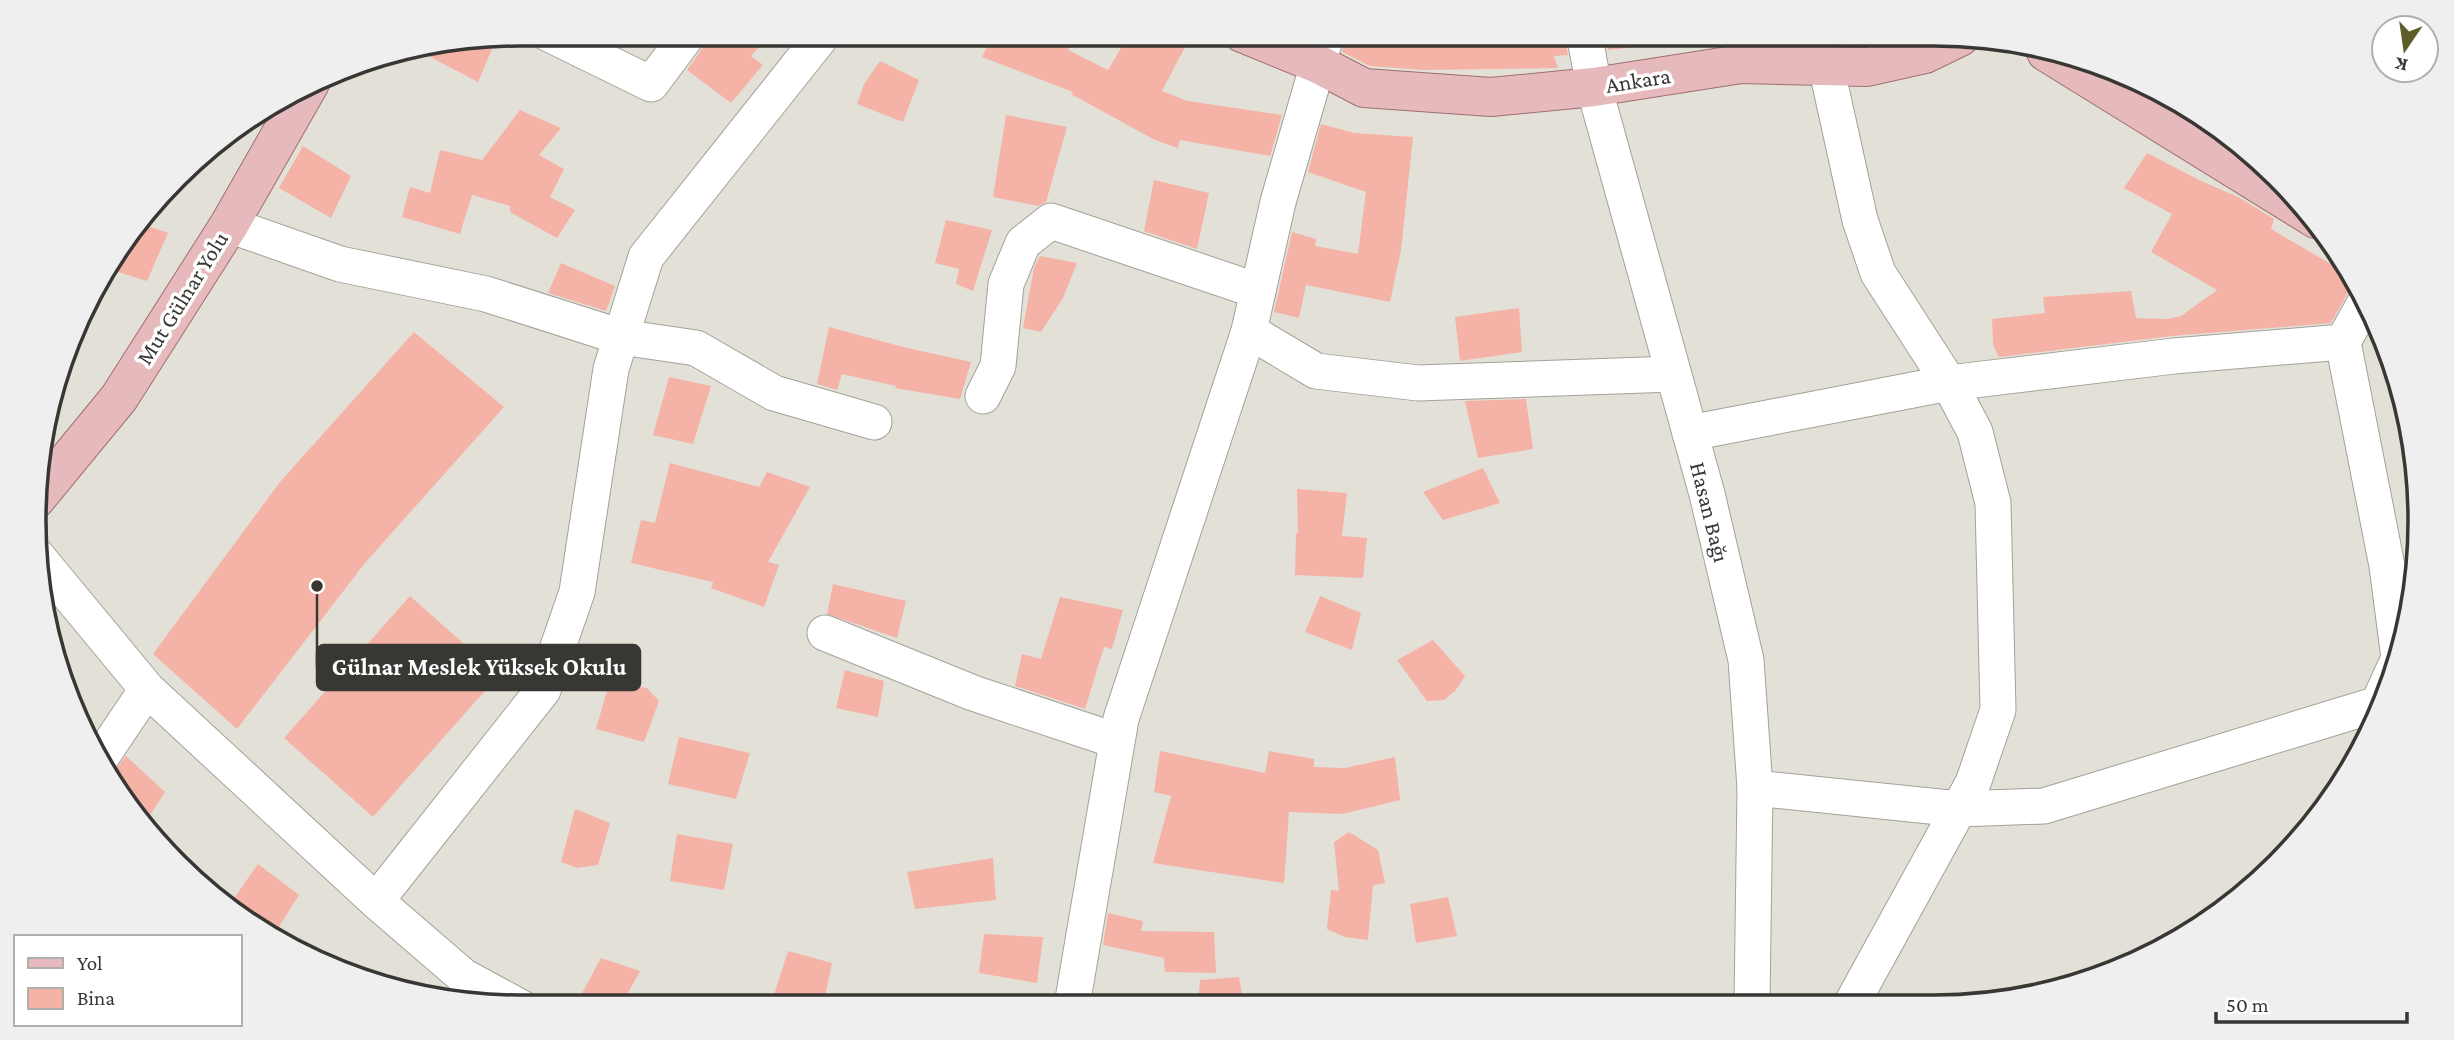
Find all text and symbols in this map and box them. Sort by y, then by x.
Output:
north arrow [2370,14,2440,84]
text: K [2392,53,2410,77]
street label: Ankara [1604,62,1673,98]
street label: Mut Gülnar Yolu [131,227,233,369]
street label: Hasan Bağı [1685,459,1735,565]
callout: Gülnar Meslek Yüksek Okulu [317,645,640,690]
text: Gülnar Meslek Yüksek Okulu [332,653,627,680]
legend [14,935,242,1026]
text: Yol [77,951,103,975]
scale bar [2216,981,2407,1025]
text: Bina [77,986,115,1010]
text: 50 m [2226,993,2269,1017]

